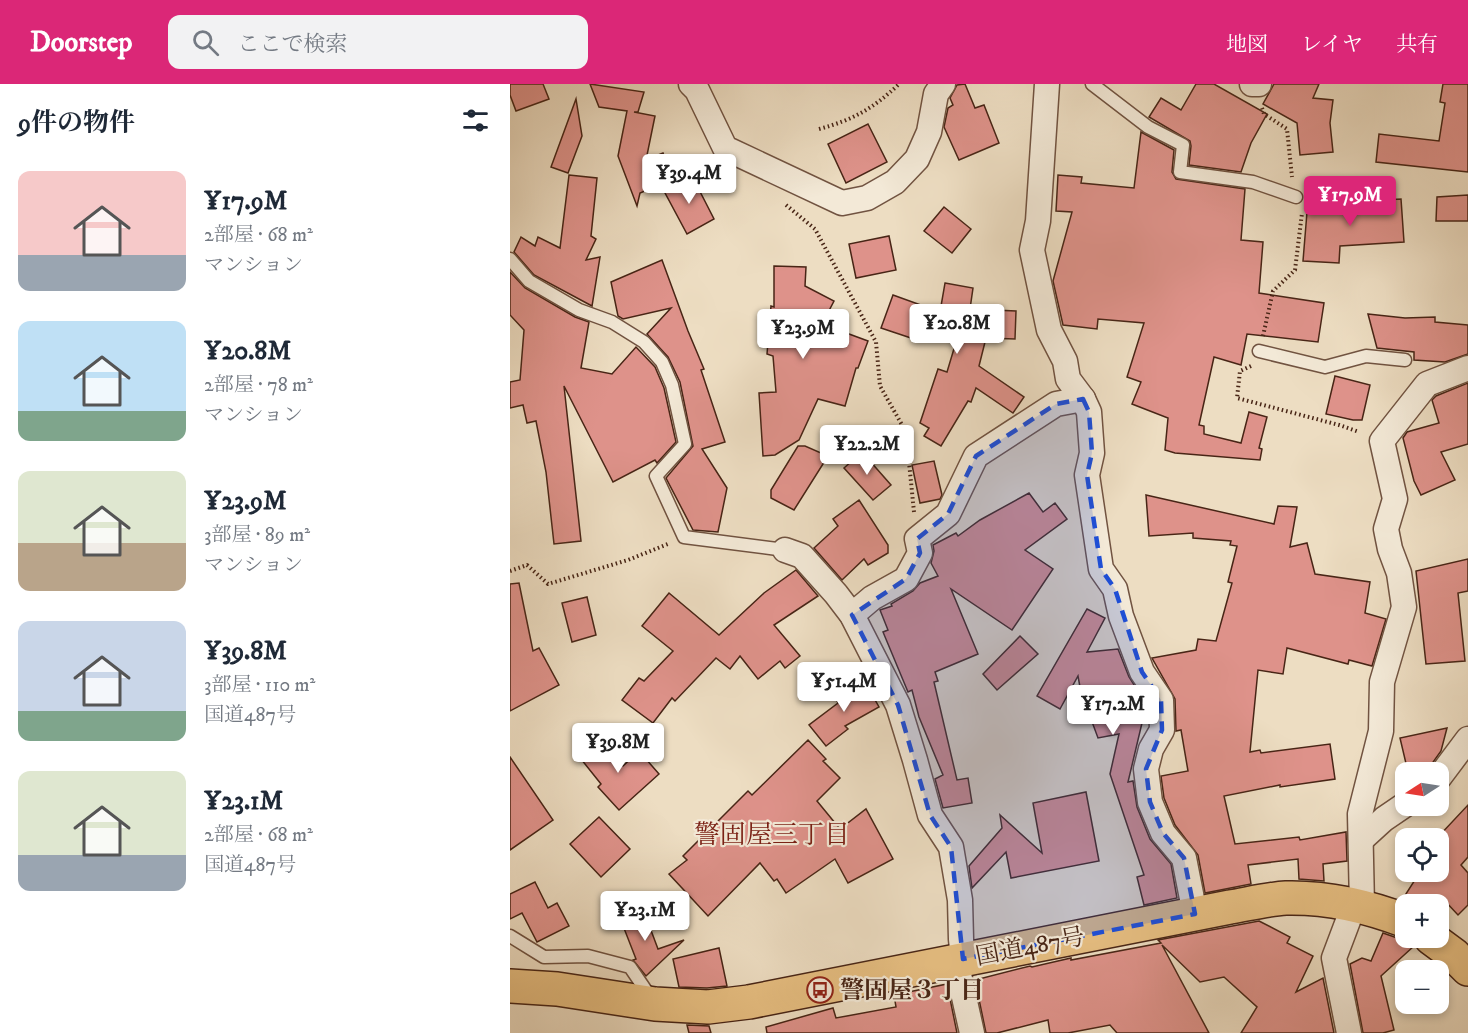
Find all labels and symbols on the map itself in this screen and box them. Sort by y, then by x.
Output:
pin: ¥39.4M [640,154,738,205]
pin: ¥17.9M [1301,176,1399,227]
pin: ¥20.8M [908,304,1006,355]
pin: ¥23.9M [754,309,852,360]
pin: ¥22.2M [818,425,916,476]
pin: ¥51.4M [795,662,893,713]
pin: ¥17.2M [1064,685,1162,736]
pin: ¥39.8M [569,723,667,774]
north arrow [1395,762,1449,816]
district label: 警固屋三丁目 [694,819,850,852]
pin: ¥23.1M [596,891,694,942]
street label: 国道487号 [973,922,1087,972]
bus stop icon: 警固屋３丁目 [805,975,835,1005]
place label: 警固屋３丁目 [840,976,984,1006]

